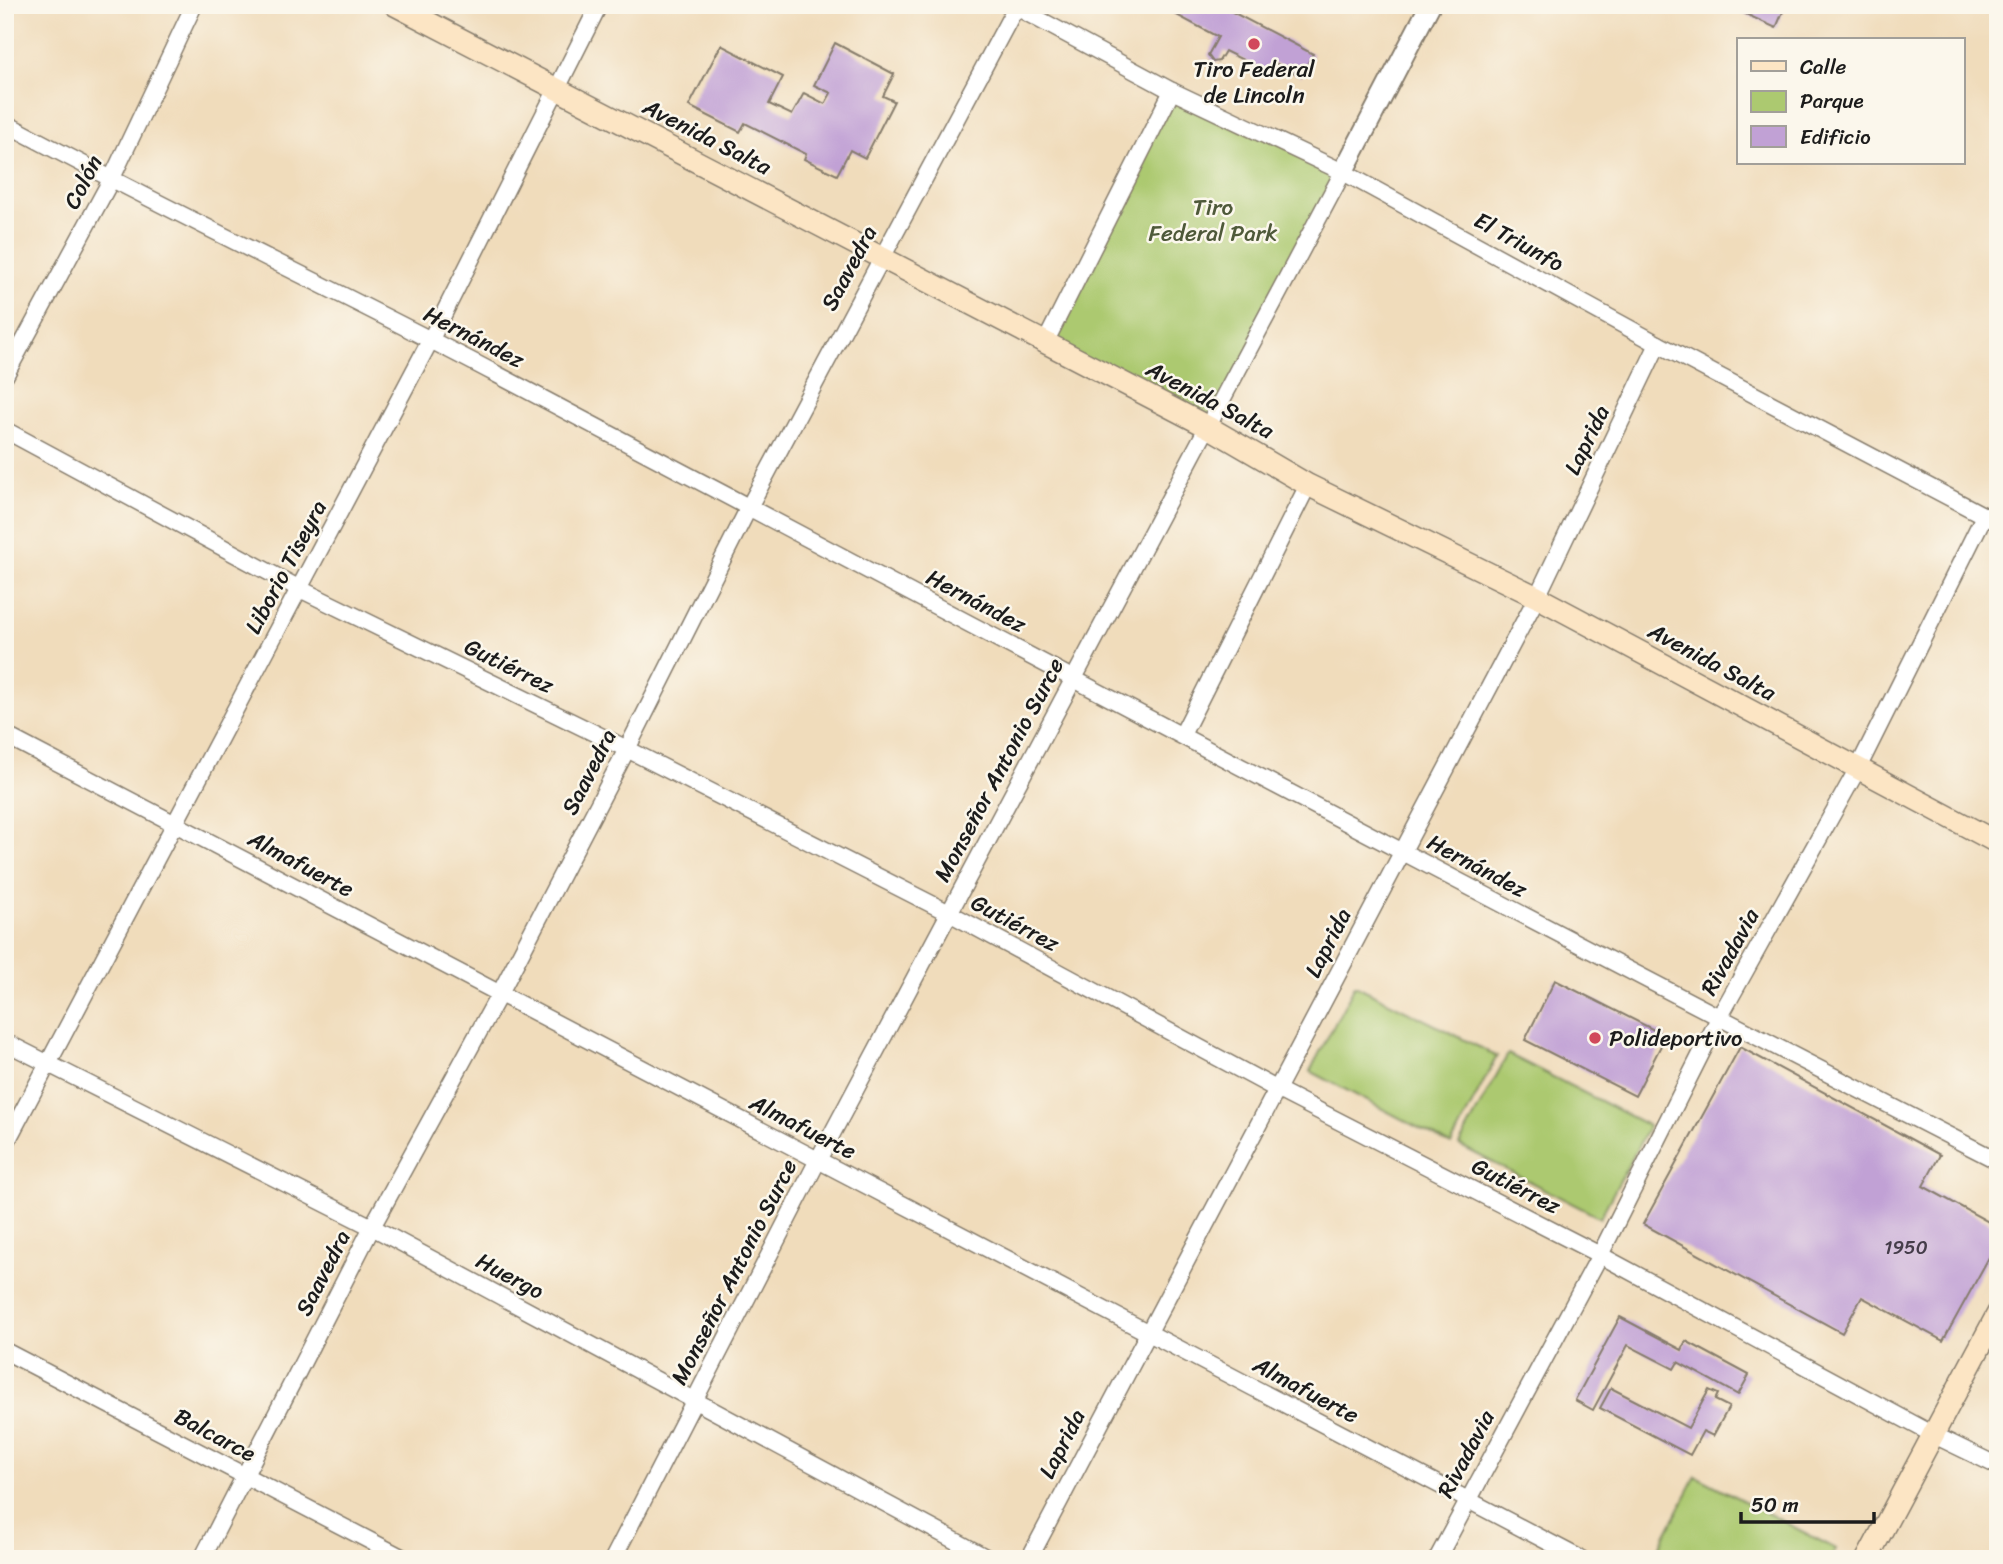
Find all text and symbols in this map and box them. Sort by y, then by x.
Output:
marker: Tiro Federal de Lincoln [1246,36,1262,52]
legend [1737,38,1965,164]
text: Calle [1800,48,1847,86]
place label: Tiro Federal de Lincoln [1193,49,1315,116]
text: Parque [1800,82,1864,120]
street label: Avenida Salta [634,86,779,187]
text: Edificio [1800,118,1871,156]
street label: Colón [52,147,114,217]
park label: Tiro Federal Park [1149,187,1277,254]
street label: El Triunfo [1466,200,1572,284]
street label: Saavedra [809,218,889,318]
street label: Hernández [416,294,533,380]
street label: Avenida Salta [1138,349,1282,451]
street label: Laprida [1552,397,1622,482]
street label: Liborio Tiseyra [233,492,339,642]
street label: Hernández [918,557,1035,645]
street label: Avenida Salta [1640,611,1784,713]
street label: Gutiérrez [457,627,562,706]
street label: Monseñor Antonio Surce [922,650,1076,890]
street label: Saavedra [550,722,628,822]
street label: Almafuerte [239,818,362,909]
street label: Hernández [1419,822,1536,910]
street label: Gutiérrez [963,882,1068,964]
street label: Laprida [1293,900,1363,985]
street label: Rivadavia [1689,900,1771,1003]
place label: Polideportivo [1609,1018,1743,1059]
marker: Polideportivo [1587,1030,1603,1046]
street label: Almafuerte [741,1082,864,1172]
street label: Gutiérrez [1464,1146,1569,1226]
street label: Monseñor Antonio Surce [659,1151,809,1392]
street label: Saavedra [284,1223,362,1323]
house number: 1950 [1884,1231,1928,1264]
street label: Huergo [468,1241,552,1311]
street label: Almafuerte [1244,1344,1367,1435]
street label: Balcarce [167,1396,263,1474]
street label: Laprida [1027,1401,1097,1486]
street label: Rivadavia [1426,1402,1507,1505]
scale bar [1741,1480,1874,1524]
text: 50 m [1751,1486,1799,1524]

